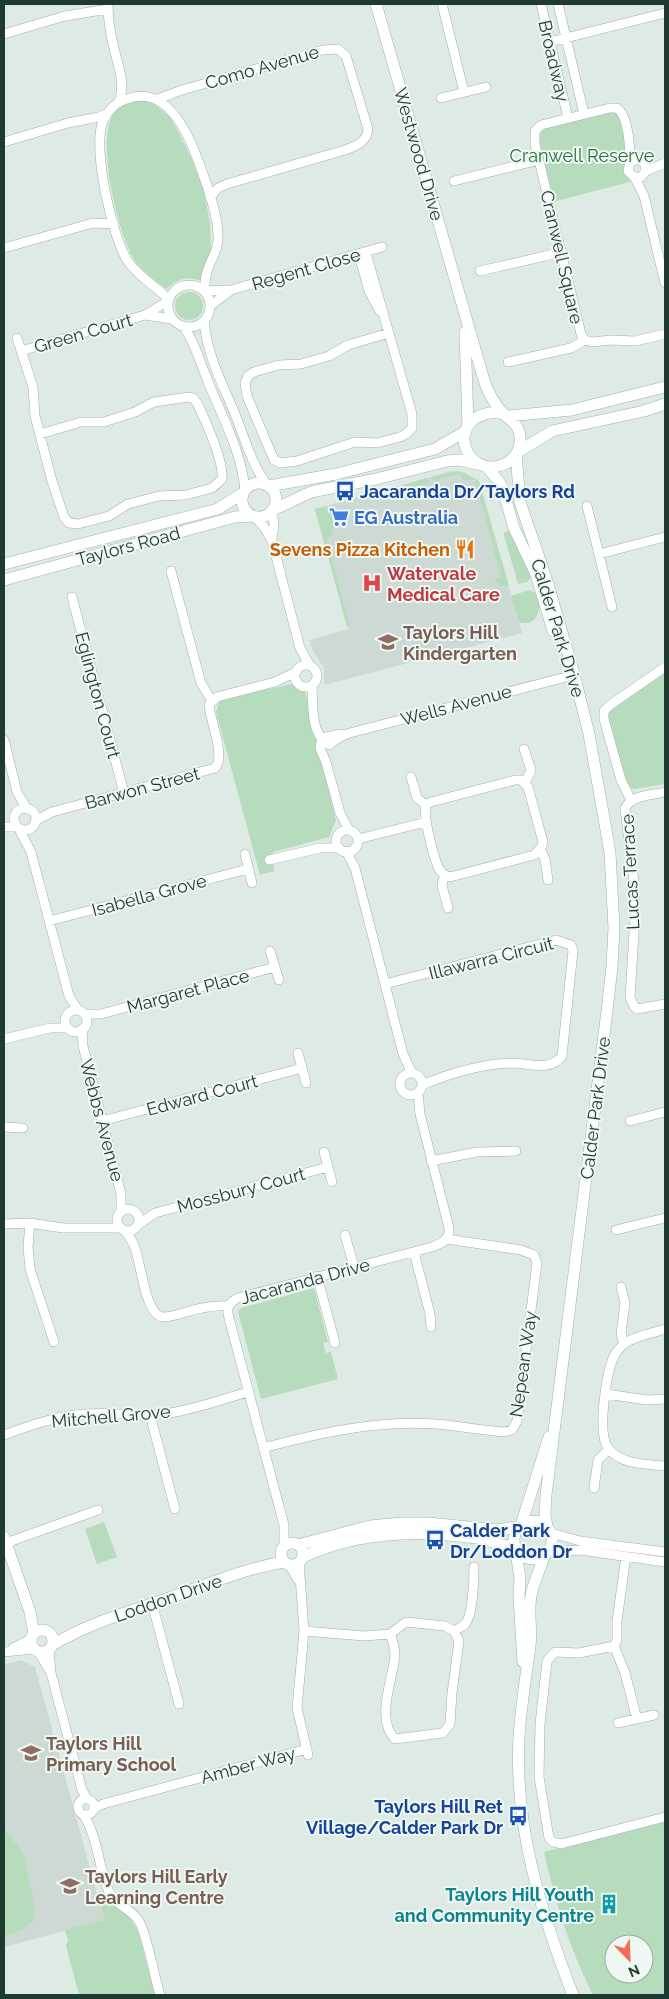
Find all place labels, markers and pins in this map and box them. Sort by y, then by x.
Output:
bus stop icon: Jacaranda Dr/Taylors Rd [334,480,356,502]
place label: Jacaranda Dr/Taylors Rd [360,481,575,502]
supermarket icon: EG Australia [328,506,350,528]
place label: EG Australia [354,507,458,528]
restaurant icon: Sevens Pizza Kitchen [454,538,476,560]
place label: Sevens Pizza Kitchen [270,539,450,560]
place label: Watervale Medical Care [387,563,500,605]
hospital icon: Watervale Medical Care [361,572,383,594]
place label: Taylors Hill Kindergarten [403,622,517,664]
school or university icon: Taylors Hill Kindergarten [377,631,399,653]
place label: Calder Park Dr/Loddon Dr [450,1520,572,1562]
bus stop icon: Calder Park Dr/Loddon Dr [424,1529,446,1551]
place label: Taylors Hill Primary School [46,1733,176,1775]
school or university icon: Taylors Hill Primary School [20,1742,42,1764]
place label: Taylors Hill Ret Village/Calder Park Dr [306,1796,503,1838]
bus stop icon: Taylors Hill Ret Village/Calder Park Dr [507,1805,529,1827]
place label: Taylors Hill Early Learning Centre [85,1866,228,1908]
school or university icon: Taylors Hill Early Learning Centre [59,1875,81,1897]
place label: Taylors Hill Youth and Community Centre [394,1884,594,1926]
building icon: Taylors Hill Youth and Community Centre [598,1893,620,1915]

